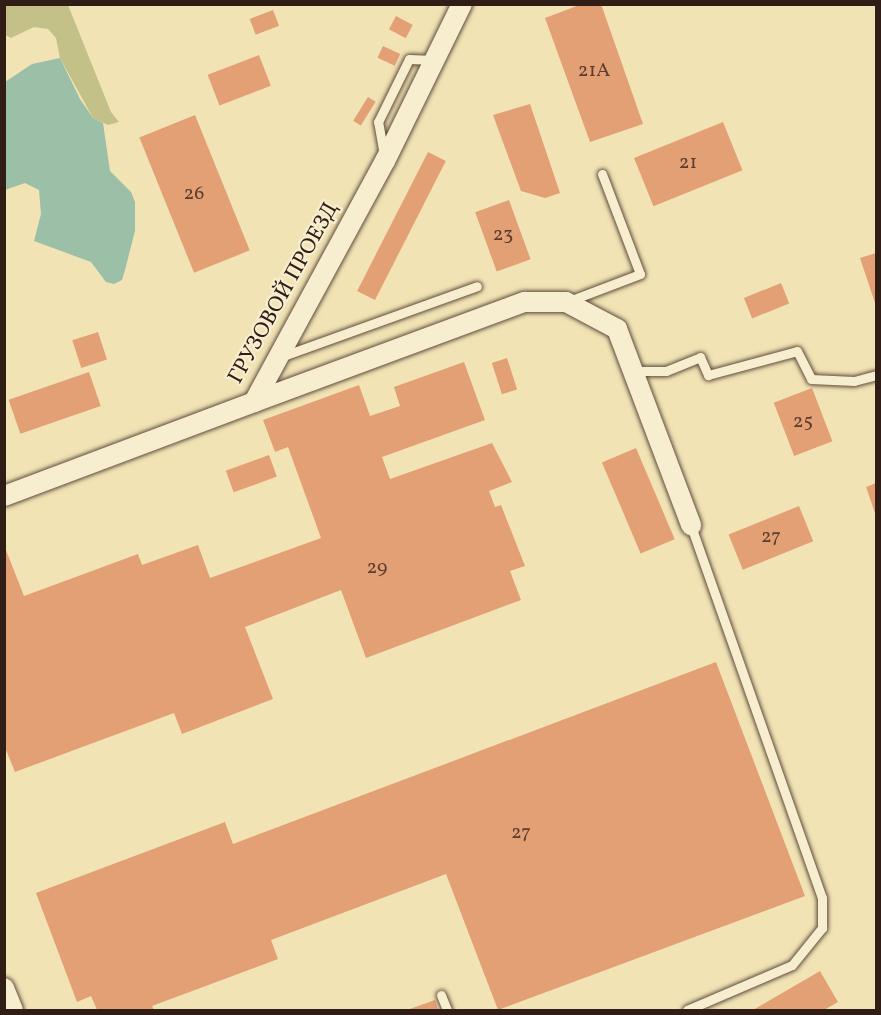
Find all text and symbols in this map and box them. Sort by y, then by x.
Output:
house number: 21А [578,59,610,83]
house number: 21 [679,151,697,175]
house number: 26 [184,182,204,206]
street label: ГРУЗОВОЙ ПРОЕЗД [223,197,345,389]
house number: 23 [493,223,513,247]
house number: 25 [793,410,813,434]
house number: 27 [761,525,781,549]
house number: 29 [367,556,387,580]
house number: 27 [511,821,531,845]

